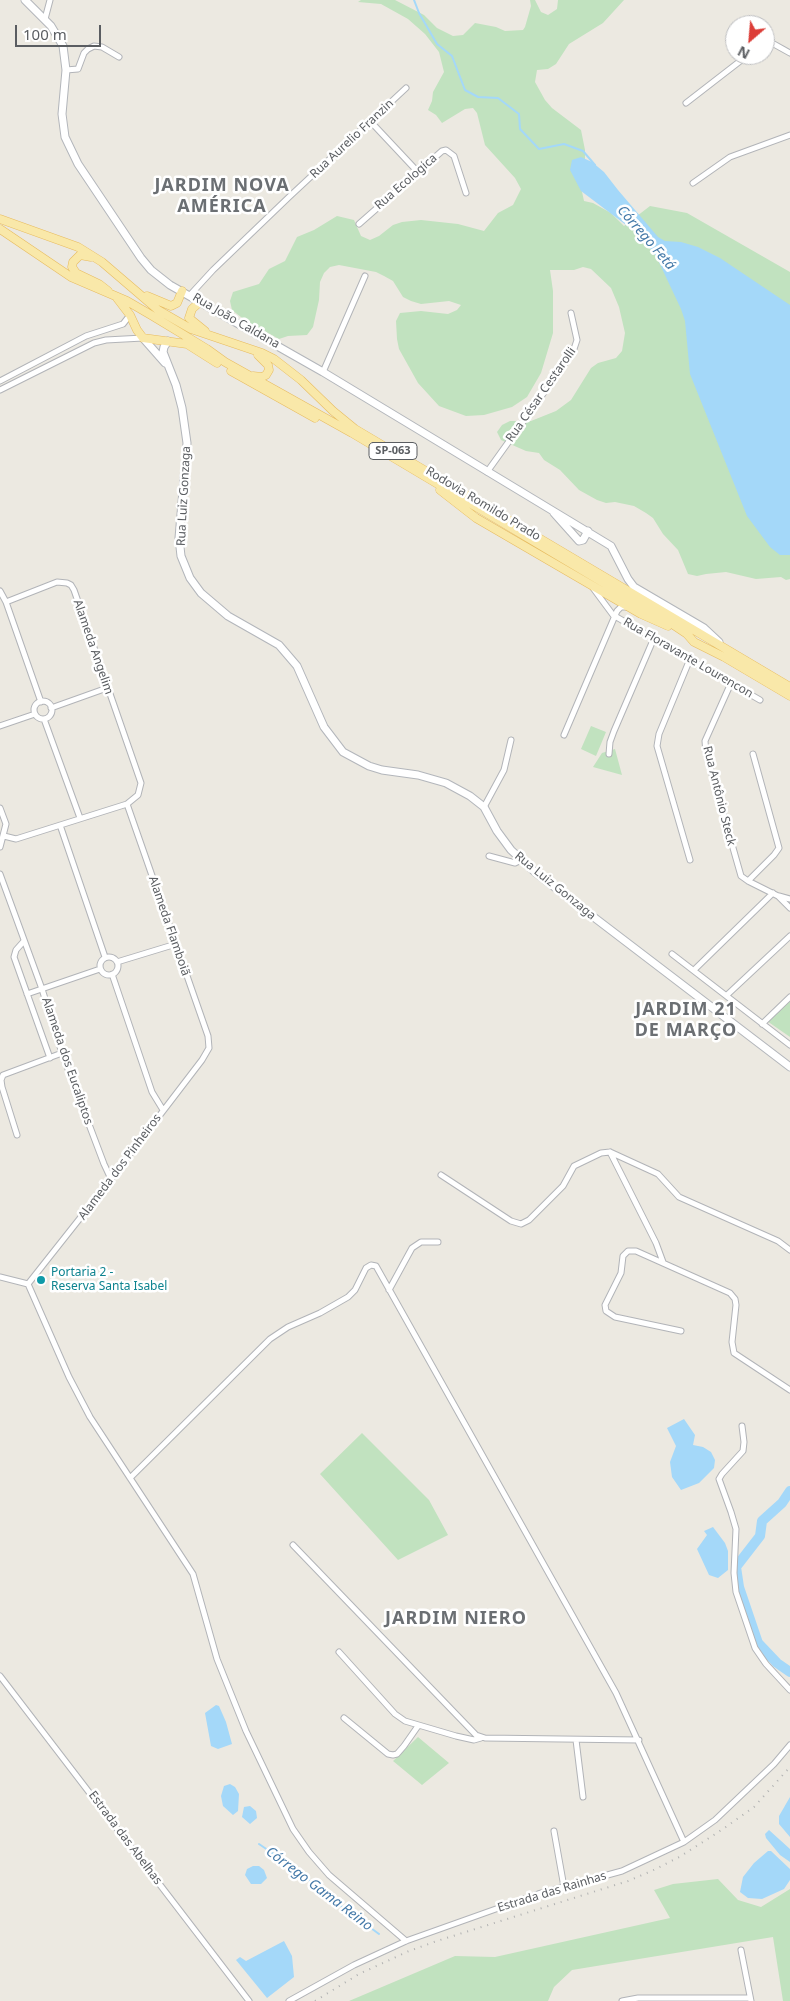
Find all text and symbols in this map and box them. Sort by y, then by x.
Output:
scale bar [18,15,104,47]
north arrow [725,15,775,65]
text: 100 m [23,24,67,44]
text: N [734,42,753,64]
street label: Rua Aurelio Franzin [307,97,397,181]
street label: Rua Ecologica [372,151,440,213]
district label: JARDIM NOVA AMÉRICA [153,175,291,218]
water label: Córrego Fetá [613,202,679,274]
street label: Rua João Caldana [190,290,282,352]
street label: Rua César Cestarolli [503,345,579,445]
road number: SP-063 [369,442,417,460]
street label: Rua Luiz Gonzaga [174,446,194,546]
street label: Rodovia Romildo Prado [423,464,543,544]
street label: Alameda Angelim [70,598,116,696]
street label: Rua Floravante Lourencon [621,615,755,701]
street label: Rua Antônio Steck [700,745,738,847]
street label: Rua Luiz Gonzaga [512,849,598,923]
street label: Alameda Flamboiã [145,874,193,978]
street label: Alameda dos Eucaliptos [38,995,96,1127]
district label: JARDIM 21 DE MARÇO [634,999,738,1042]
street label: Alameda dos Pinheiros [75,1111,165,1223]
place label: Portaria 2 - Reserva Santa Isabel [51,1266,167,1294]
marker: Portaria 2 - Reserva Santa Isabel [35,1274,47,1286]
district label: JARDIM NIERO [384,1608,528,1630]
street label: Estrada das Abelhas [85,1788,165,1888]
water label: Córrego Gama Reino [262,1843,376,1935]
street label: Estrada das Rainhas [496,1869,608,1915]

